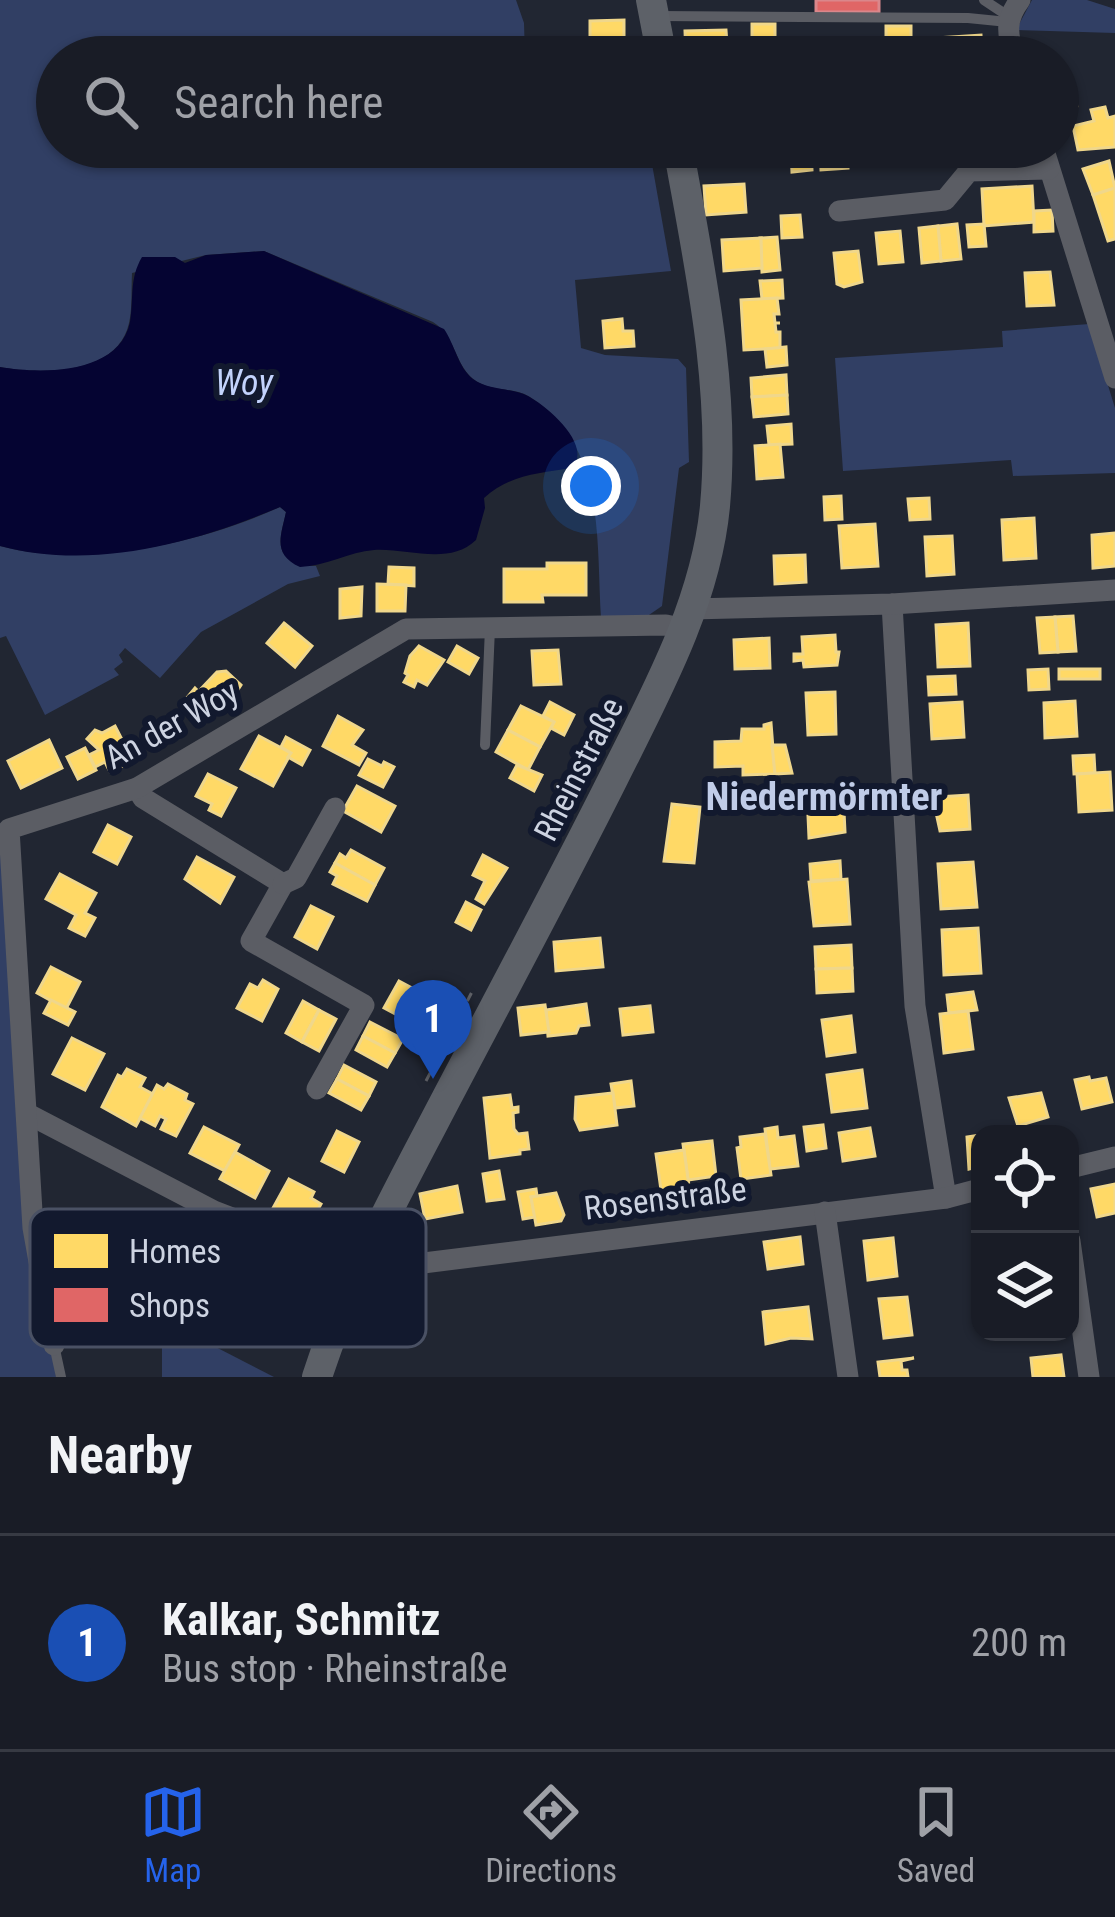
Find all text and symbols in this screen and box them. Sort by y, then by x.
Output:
search box [36,36,1079,168]
icon: search [78,69,144,135]
text: Search here [174,76,383,129]
water label: Woy [215,362,274,404]
your location [561,456,621,516]
street label: An der Woy [98,672,245,777]
street label: Rheinstraße [526,691,631,847]
district label: Niedermörmter [706,774,943,820]
pin: 1 [394,980,472,1079]
map controls [971,1125,1079,1341]
button: locate [971,1125,1079,1233]
street label: Rosenstraße [582,1169,748,1228]
legend [30,1209,426,1347]
text: Homes [129,1232,221,1271]
button: layers [971,1233,1079,1341]
text: Shops [129,1286,210,1325]
text: Nearby [48,1426,192,1485]
text: Kalkar, Schmitz [162,1593,441,1646]
text: 1 [77,1620,97,1666]
text: 200 m [971,1620,1067,1666]
text: Bus stop · Rheinstraße [162,1646,507,1692]
tab: Map [140,1779,206,1890]
tab: Directions [485,1779,617,1890]
tab: Saved [897,1779,975,1890]

